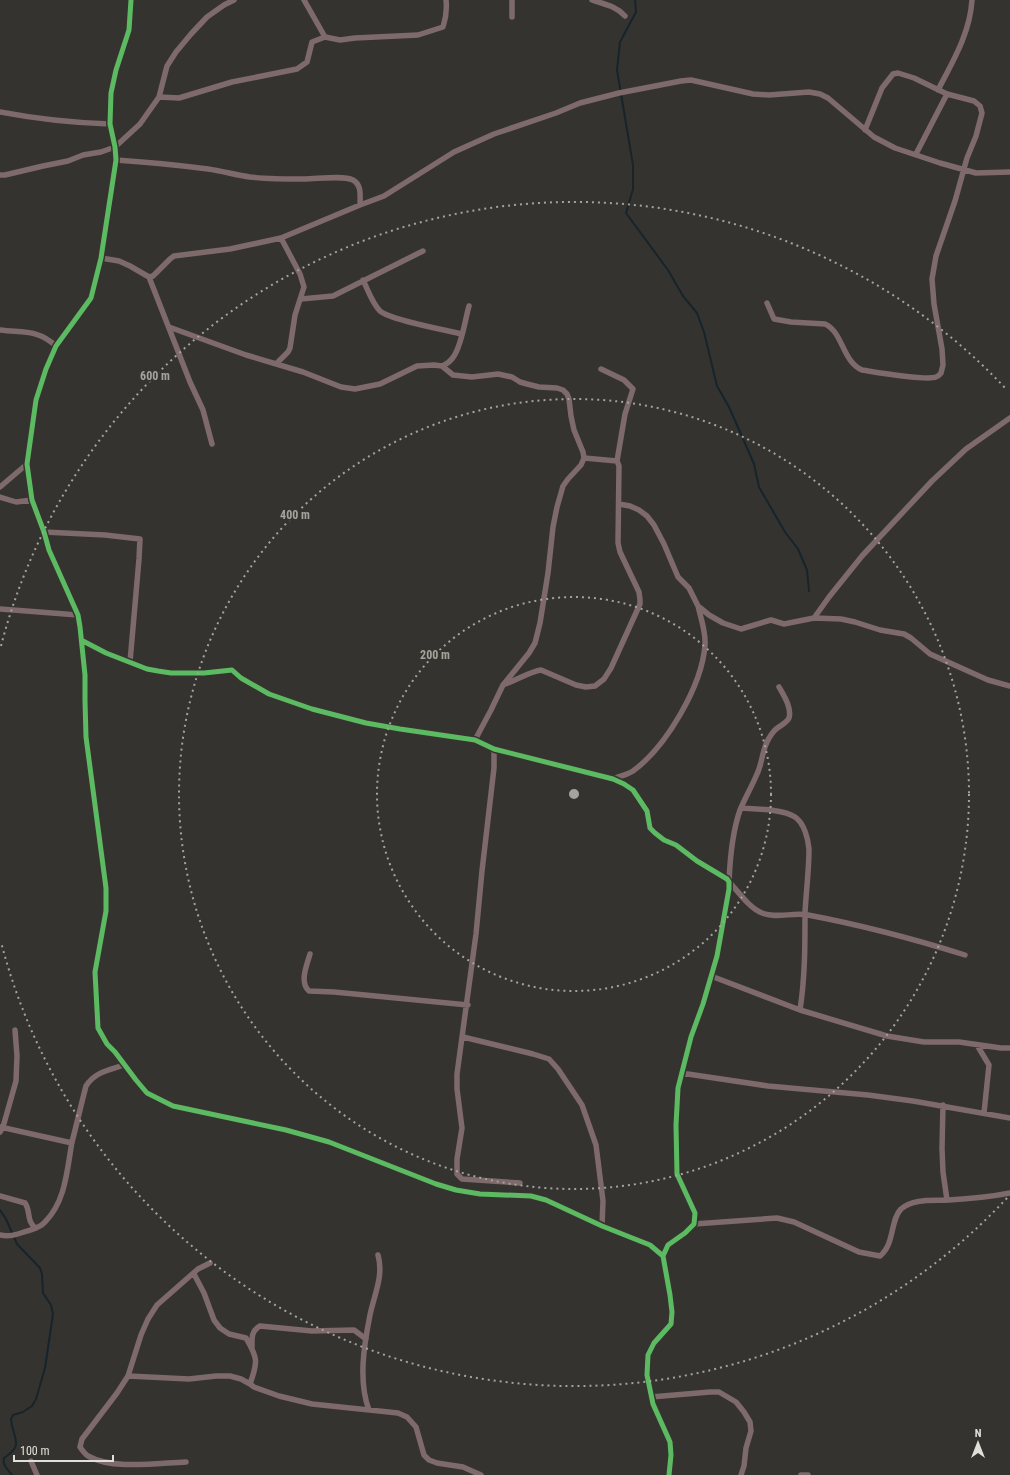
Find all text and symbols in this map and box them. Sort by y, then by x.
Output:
text: 600 m [140,369,170,383]
text: 400 m [280,508,310,522]
text: 200 m [420,648,450,662]
centre of rings [567,787,581,801]
north arrow [958,1423,998,1463]
text: N [975,1427,982,1440]
scale bar [14,1437,113,1463]
text: 100 m [20,1444,50,1458]

